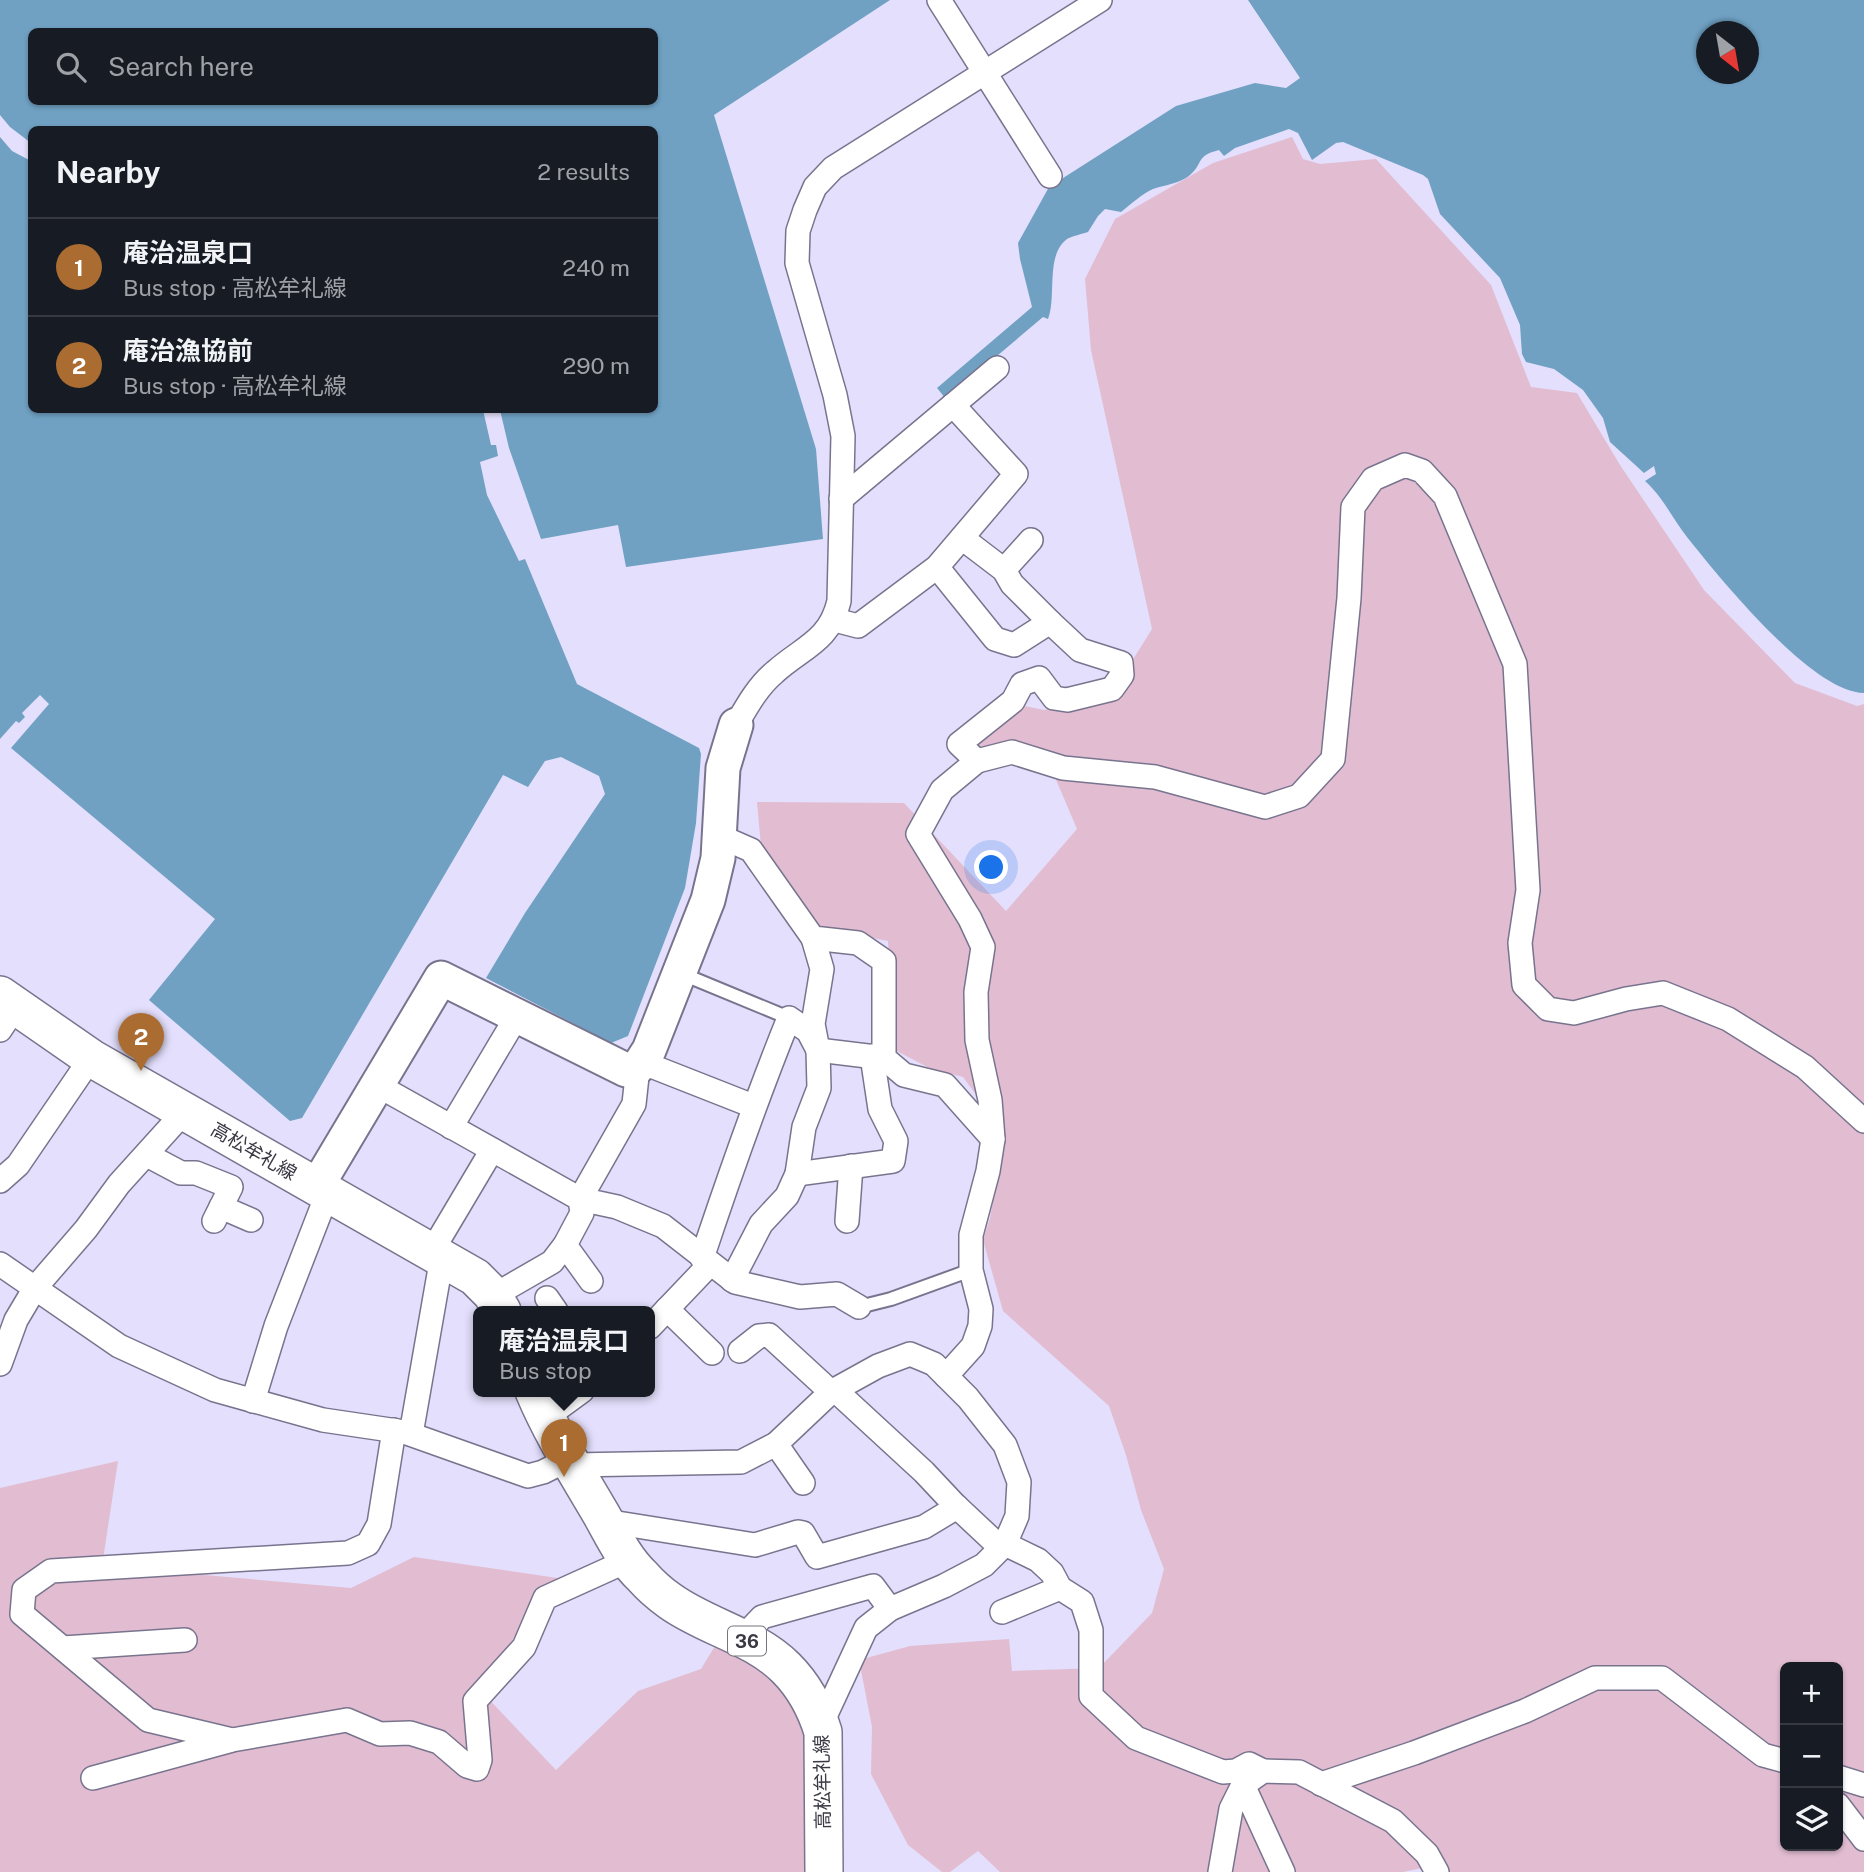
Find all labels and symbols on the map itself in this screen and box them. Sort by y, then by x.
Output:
north arrow [1696,21,1759,84]
your location [974,850,1008,884]
pin: 2 [118,1013,164,1071]
street label: 高松牟礼線 [207,1118,301,1184]
pin: 1 [541,1419,587,1477]
road number: 36 [728,1626,766,1656]
street label: 高松牟礼線 [810,1734,834,1830]

